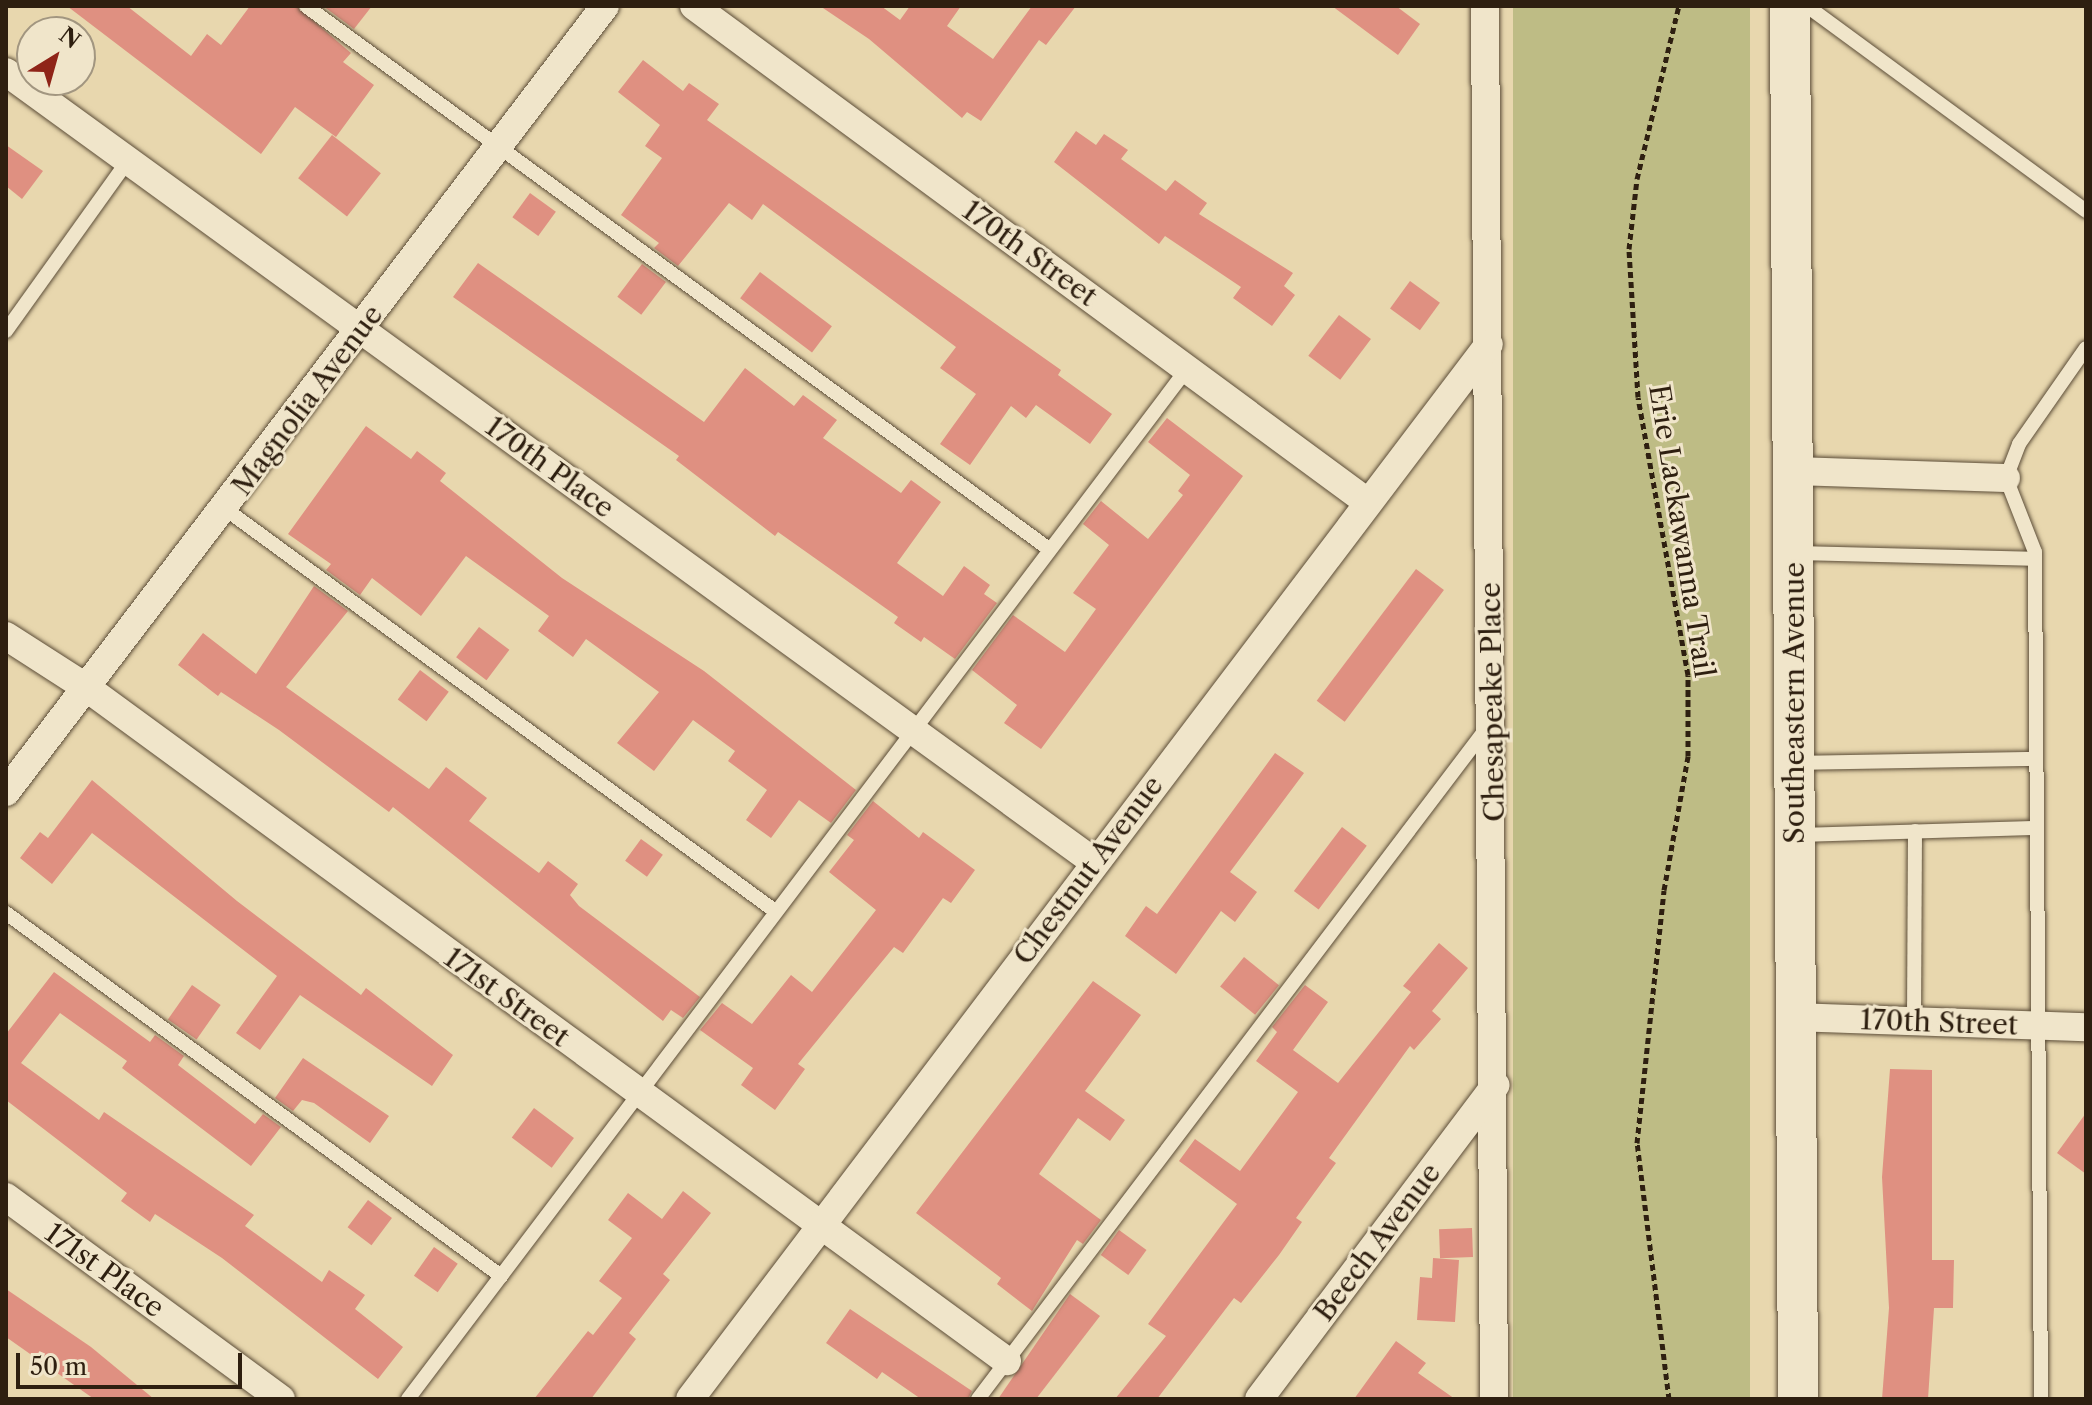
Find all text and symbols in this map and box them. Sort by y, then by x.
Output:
north arrow [16,16,96,96]
text: N [54,21,85,55]
street label: 170th Street [956,193,1104,313]
street label: Magnolia Avenue [224,298,390,502]
street label: Erie Lackawanna Trail [1642,382,1722,680]
street label: 170th Place [479,409,621,525]
street label: Southeastern Avenue [1777,562,1811,844]
street label: Chesapeake Place [1473,582,1511,822]
street label: Chestnut Avenue [1006,769,1170,971]
street label: 171st Street [438,940,576,1054]
street label: 170th Street [1860,1002,2018,1042]
street label: Beech Avenue [1306,1156,1448,1328]
street label: 171st Place [39,1216,171,1324]
scale bar [20,1337,246,1387]
text: 50 m [30,1352,87,1381]

